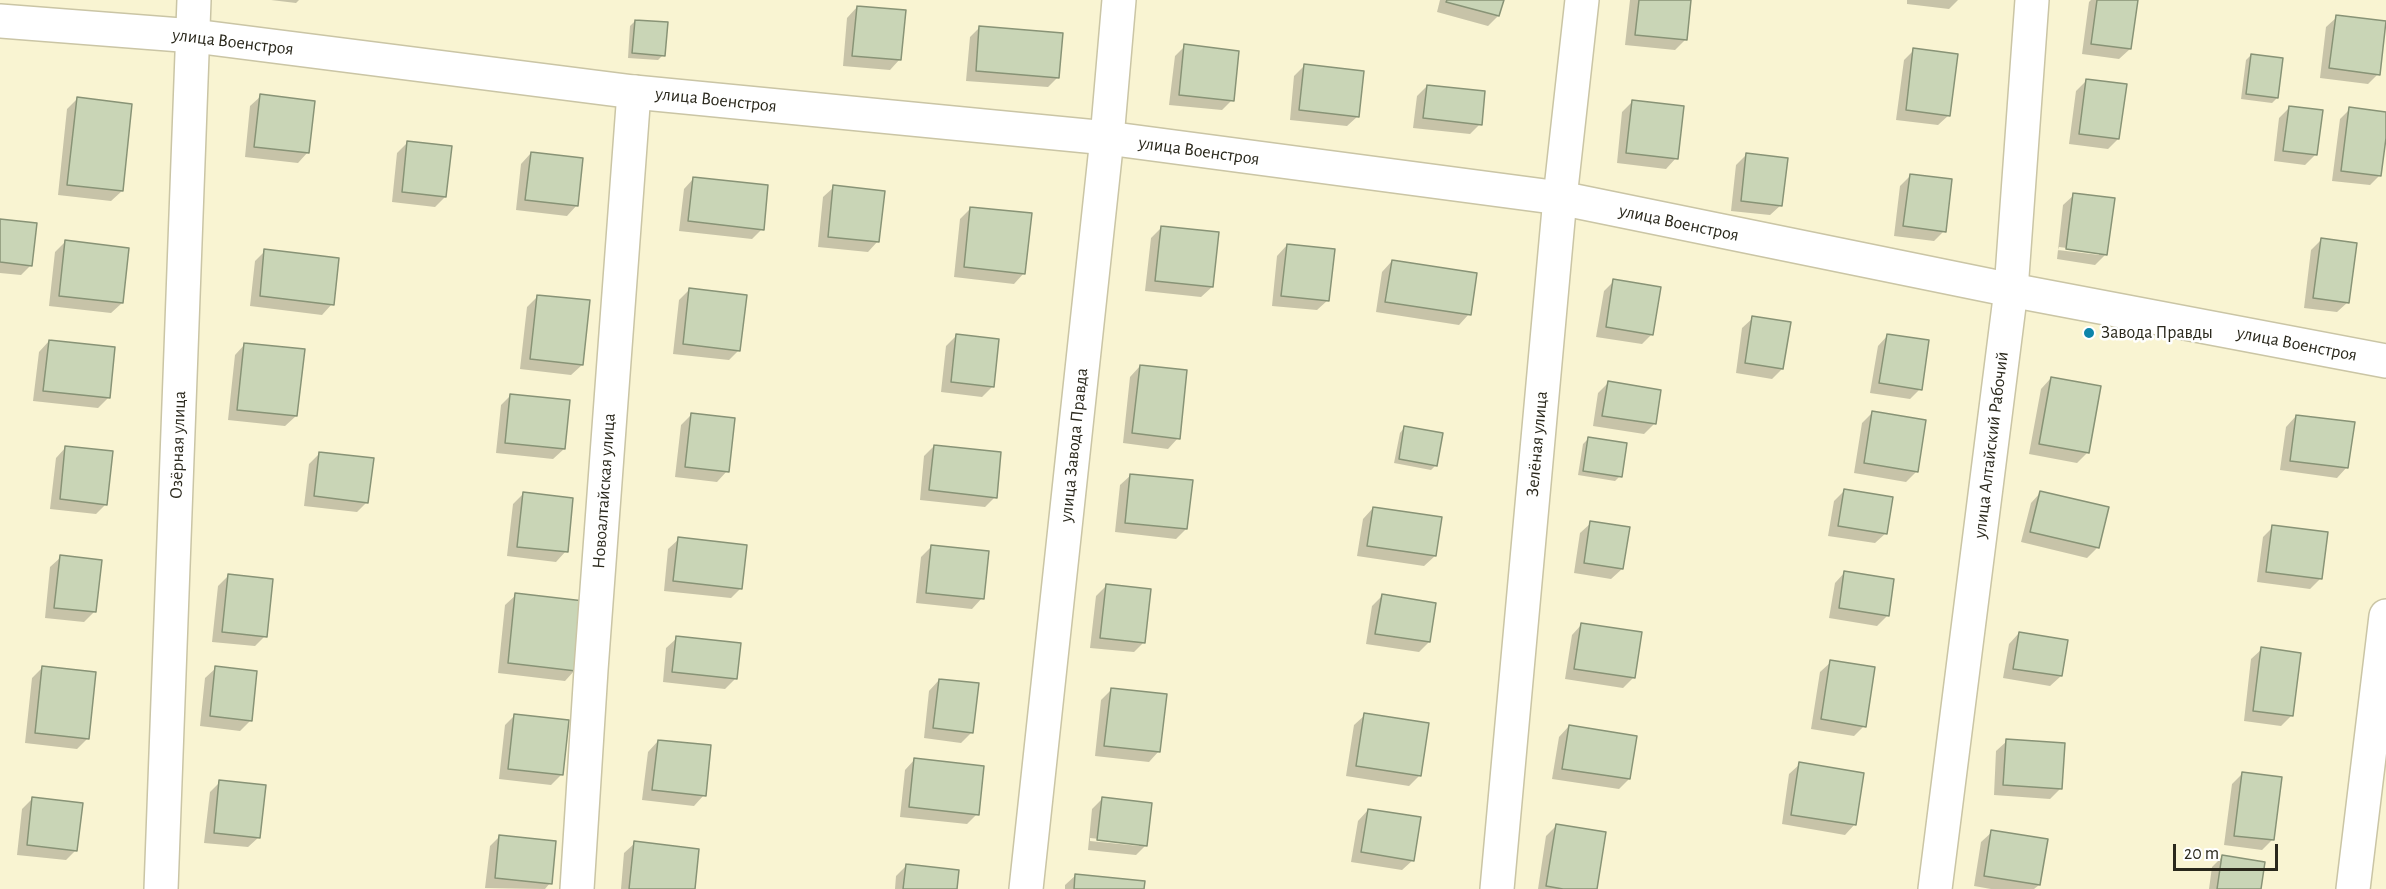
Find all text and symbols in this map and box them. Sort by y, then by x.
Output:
street label: улица Военстроя [171,24,295,60]
street label: улица Военстроя [654,83,778,117]
street label: улица Военстроя [1137,132,1261,170]
street label: улица Военстроя [1617,200,1741,246]
place label: Завода Правды [2101,322,2213,344]
street label: улица Военстроя [2235,322,2359,366]
marker: Завода Правды [2082,326,2096,340]
street label: улица Алтайский Рабочий [1969,350,2013,540]
street label: улица Завода Правда [1055,367,1093,523]
street label: Озёрная улица [165,390,191,500]
street label: Зелёная улица [1522,390,1552,498]
street label: Новоалтайская улица [588,412,620,570]
scale bar [2176,832,2281,870]
text: 20 m [2184,845,2219,863]

